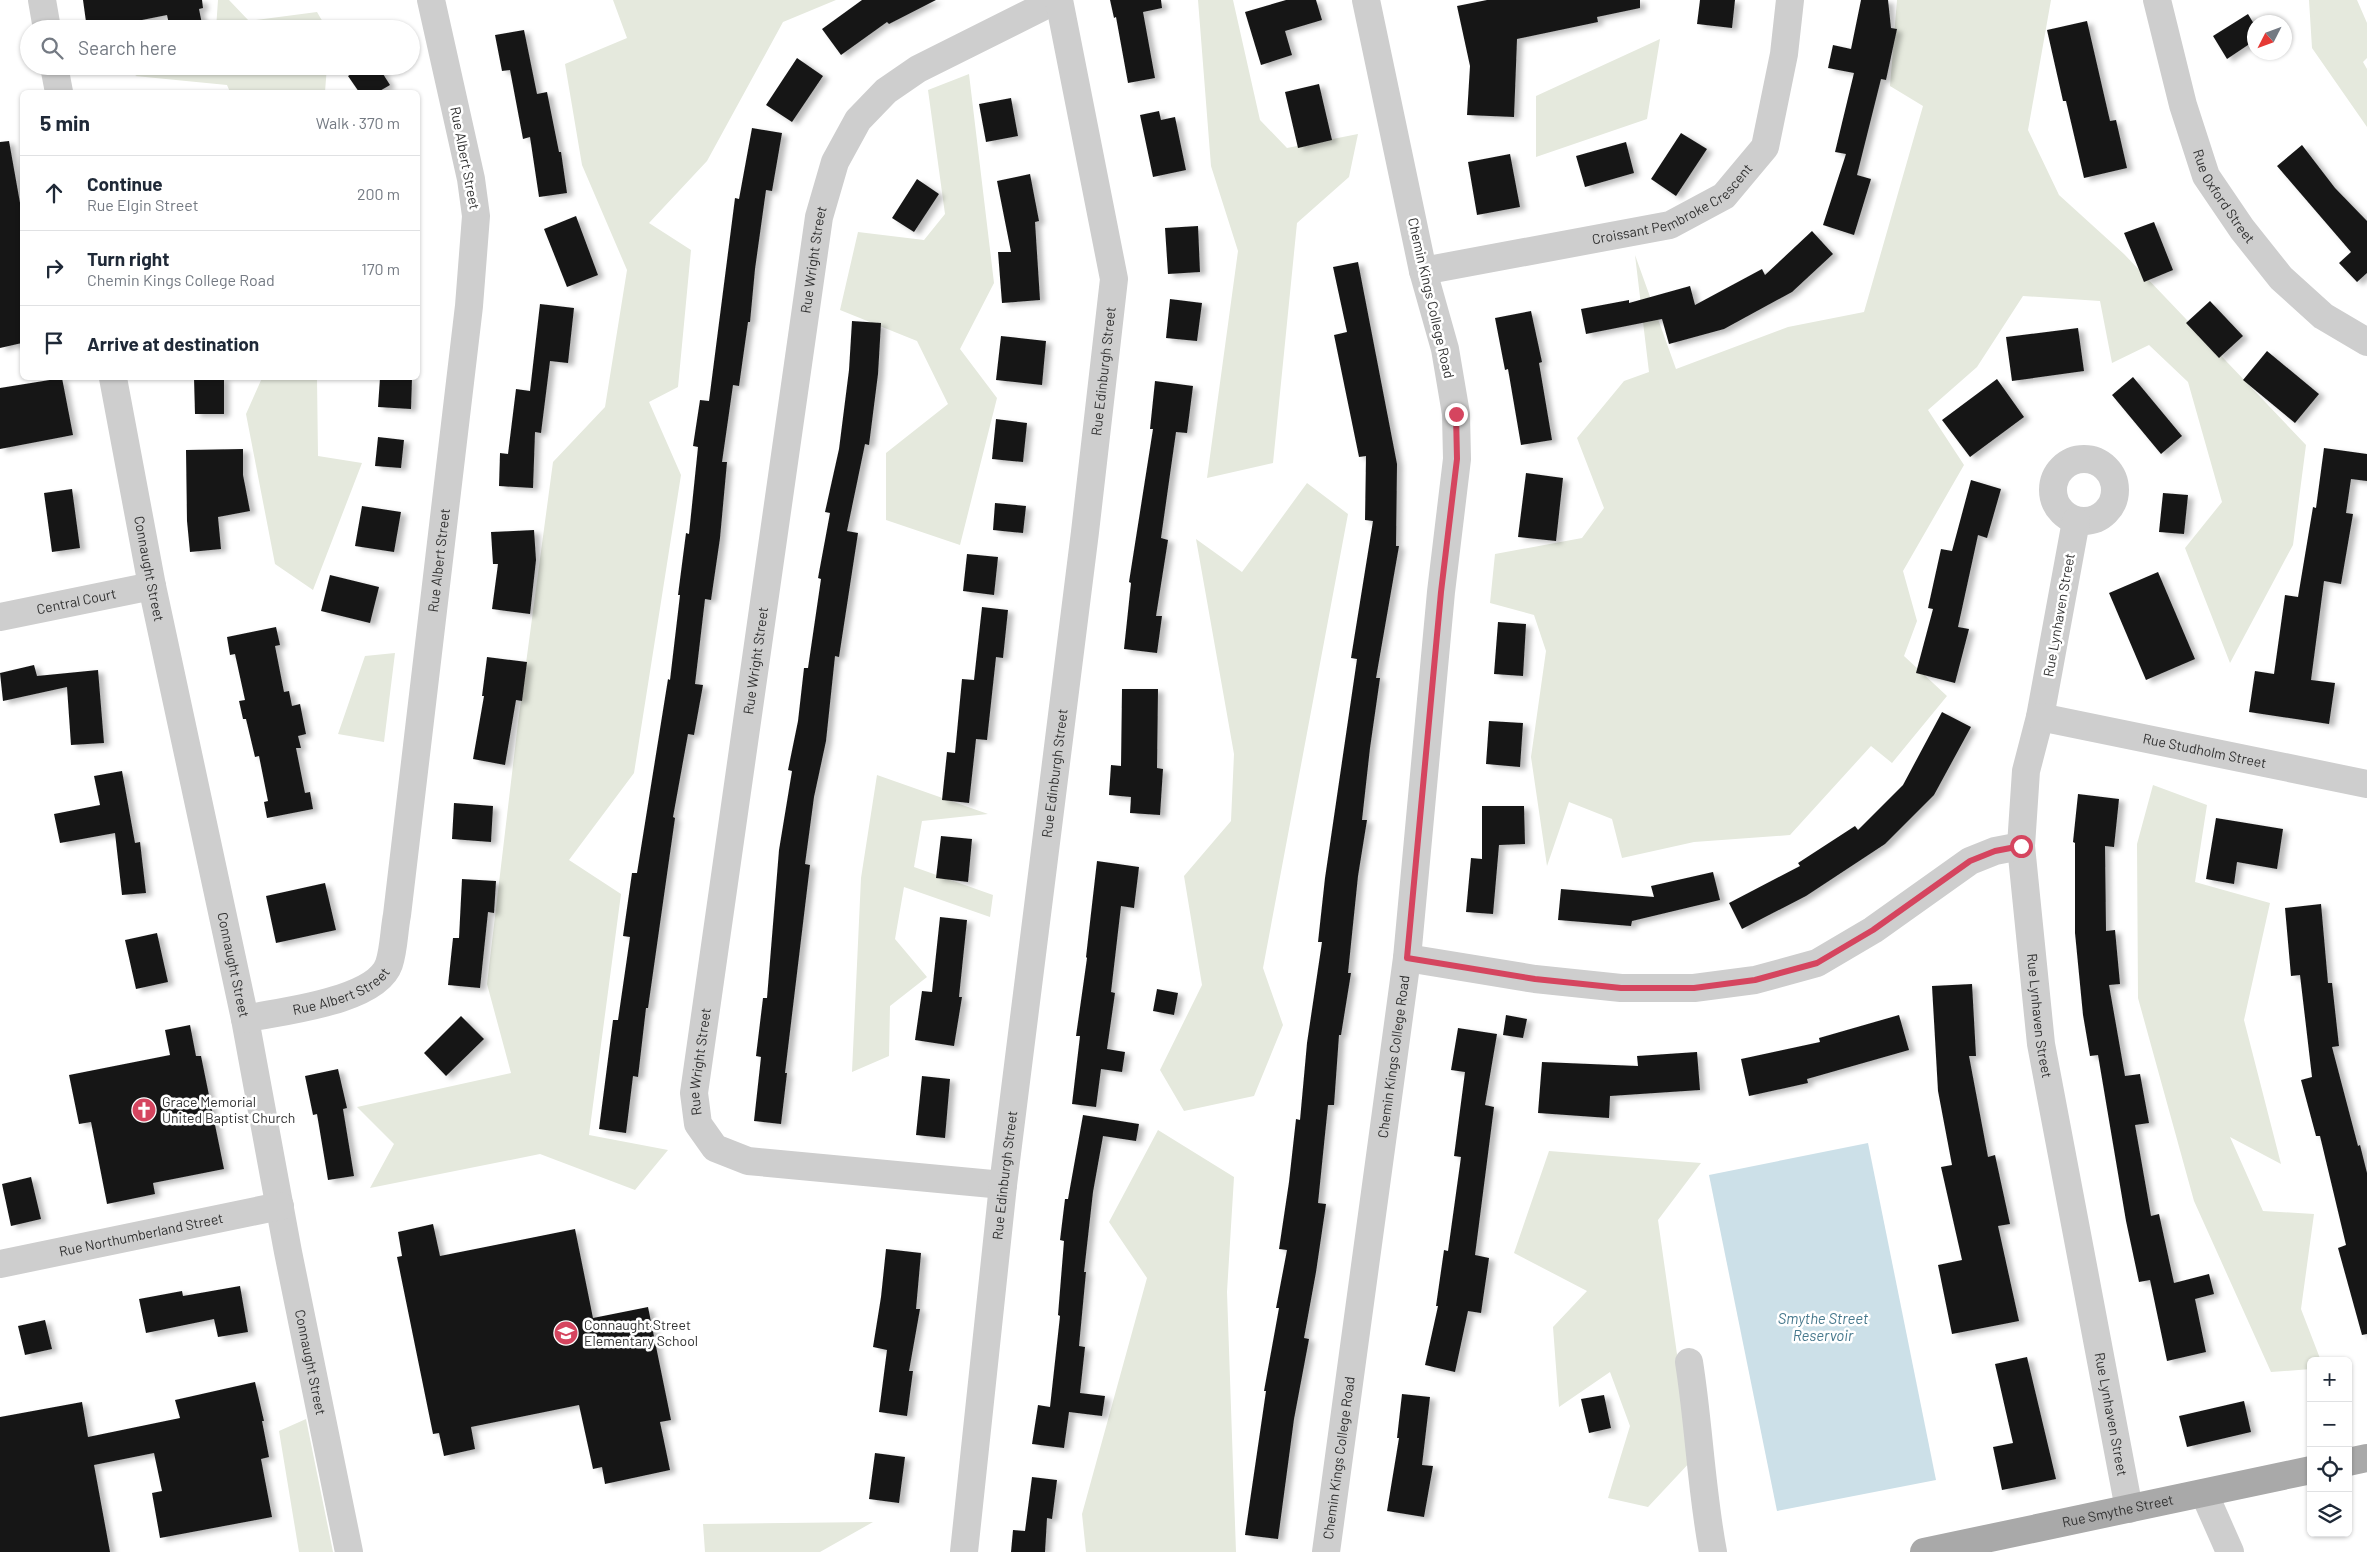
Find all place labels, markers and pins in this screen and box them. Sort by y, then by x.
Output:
place label: Grace Memorial United Baptist Church [162,1093,295,1126]
church icon: Grace Memorial United Baptist Church [131,1097,157,1123]
place label: Connaught Street Elementary School [584,1316,698,1349]
school or university icon: Connaught Street Elementary School [553,1320,579,1346]

